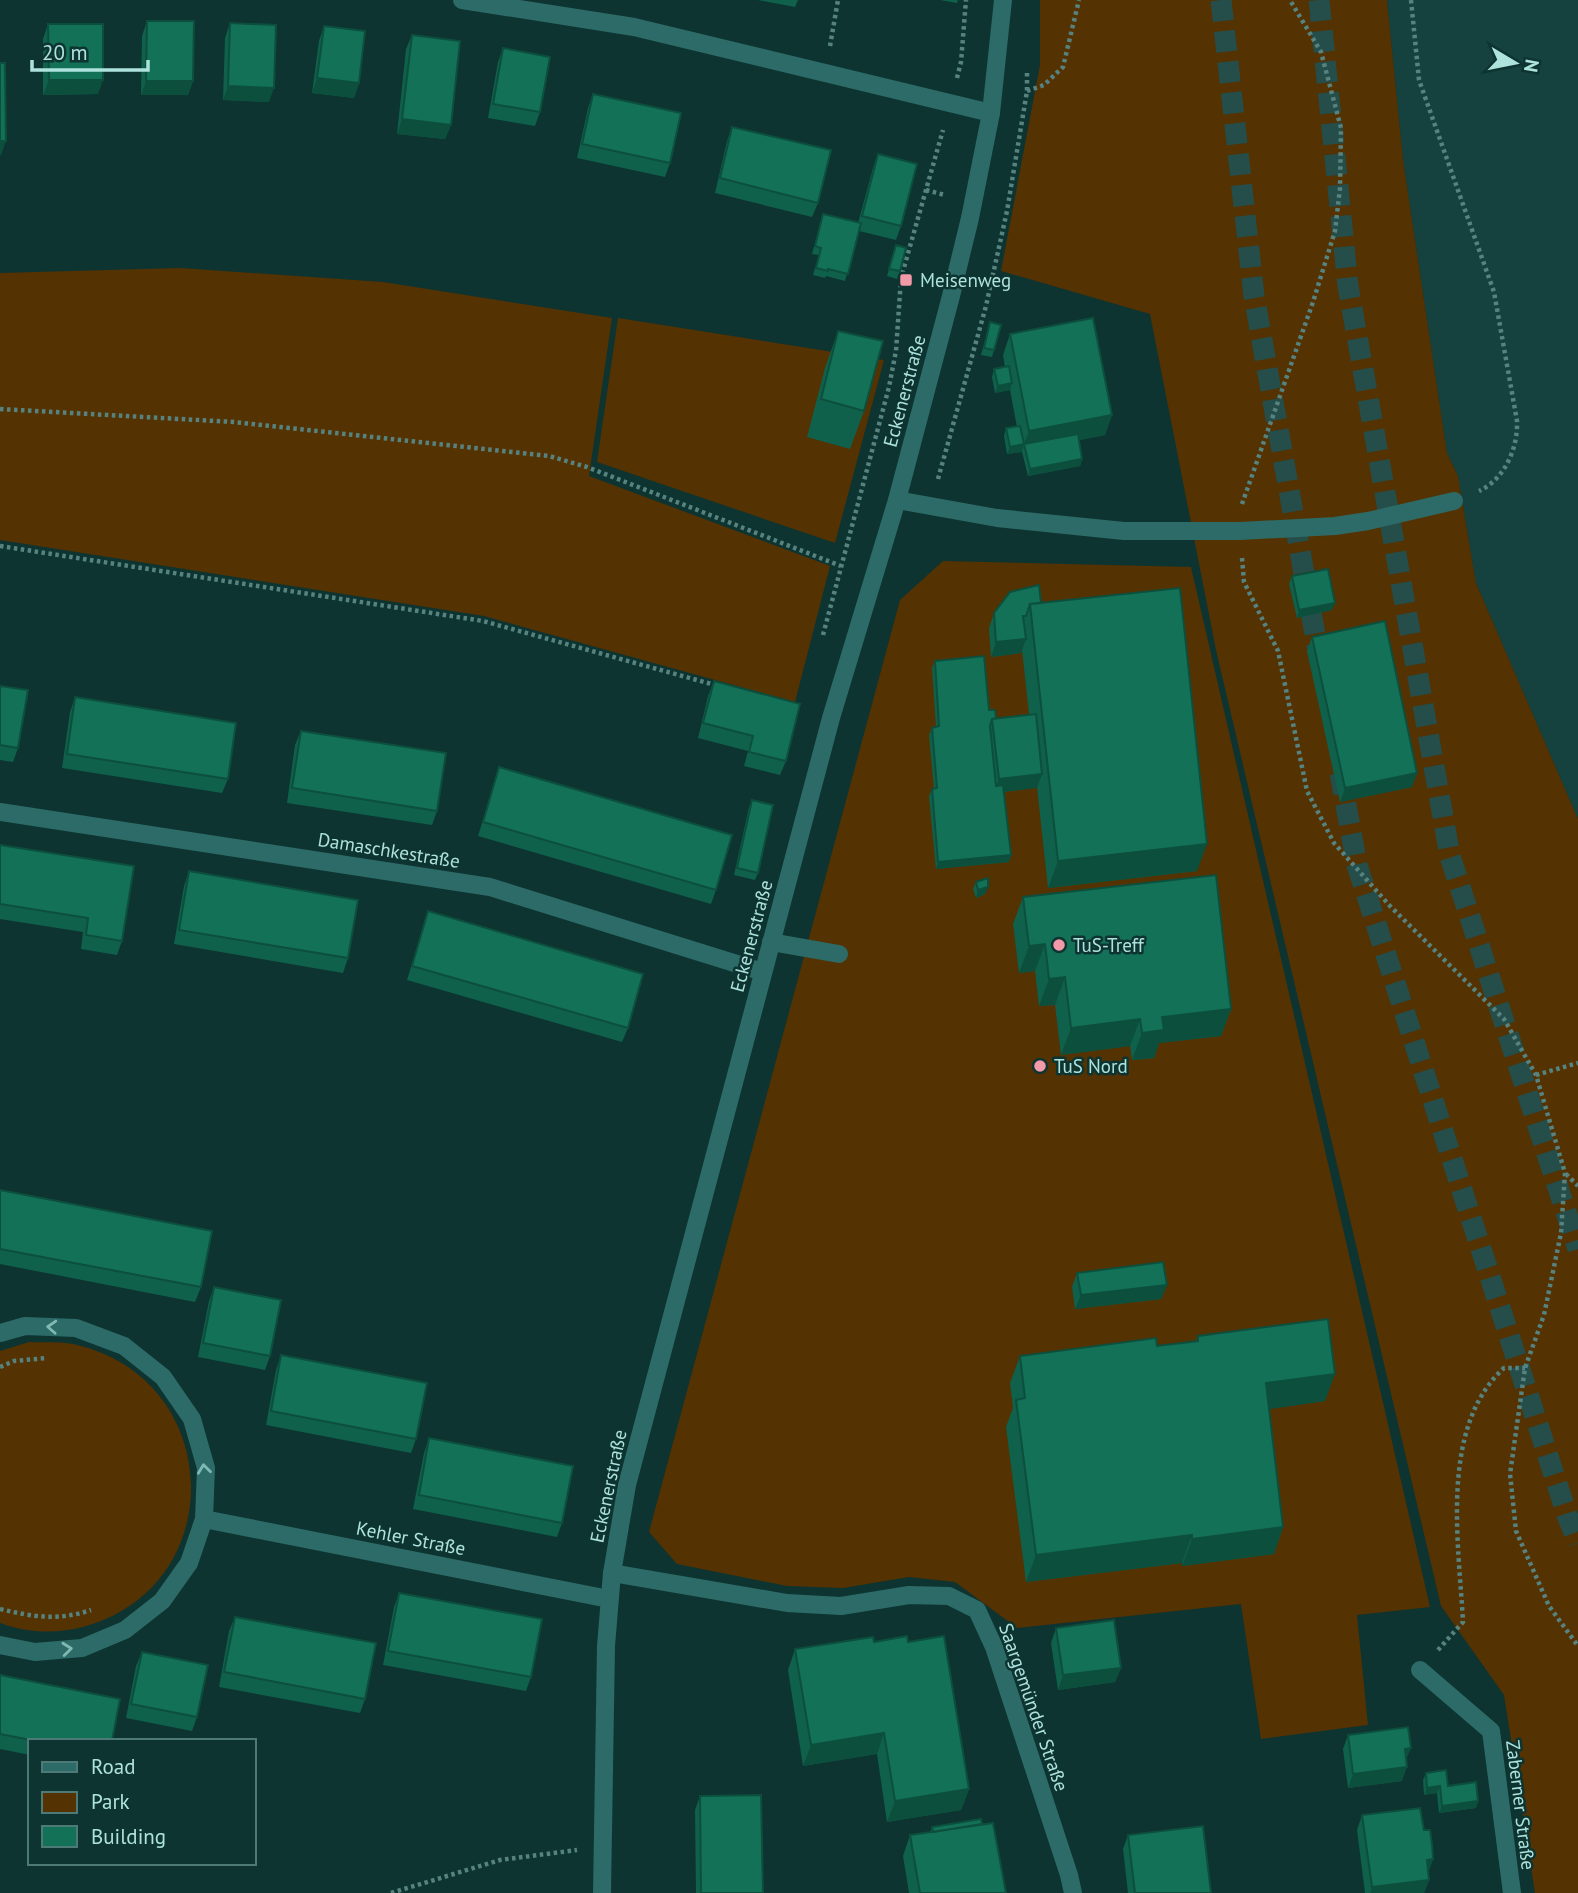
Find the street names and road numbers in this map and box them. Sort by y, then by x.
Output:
street label: Eckenerstraße [878,332,930,450]
street label: Damaschkestraße [316,827,462,873]
street label: Eckenerstraße [725,877,777,995]
street label: Eckenerstraße [584,1427,632,1545]
street label: Kehler Straße [354,1516,468,1560]
street label: Saargemünder Straße [994,1620,1074,1794]
street label: Zaberner Straße [1501,1739,1541,1871]

